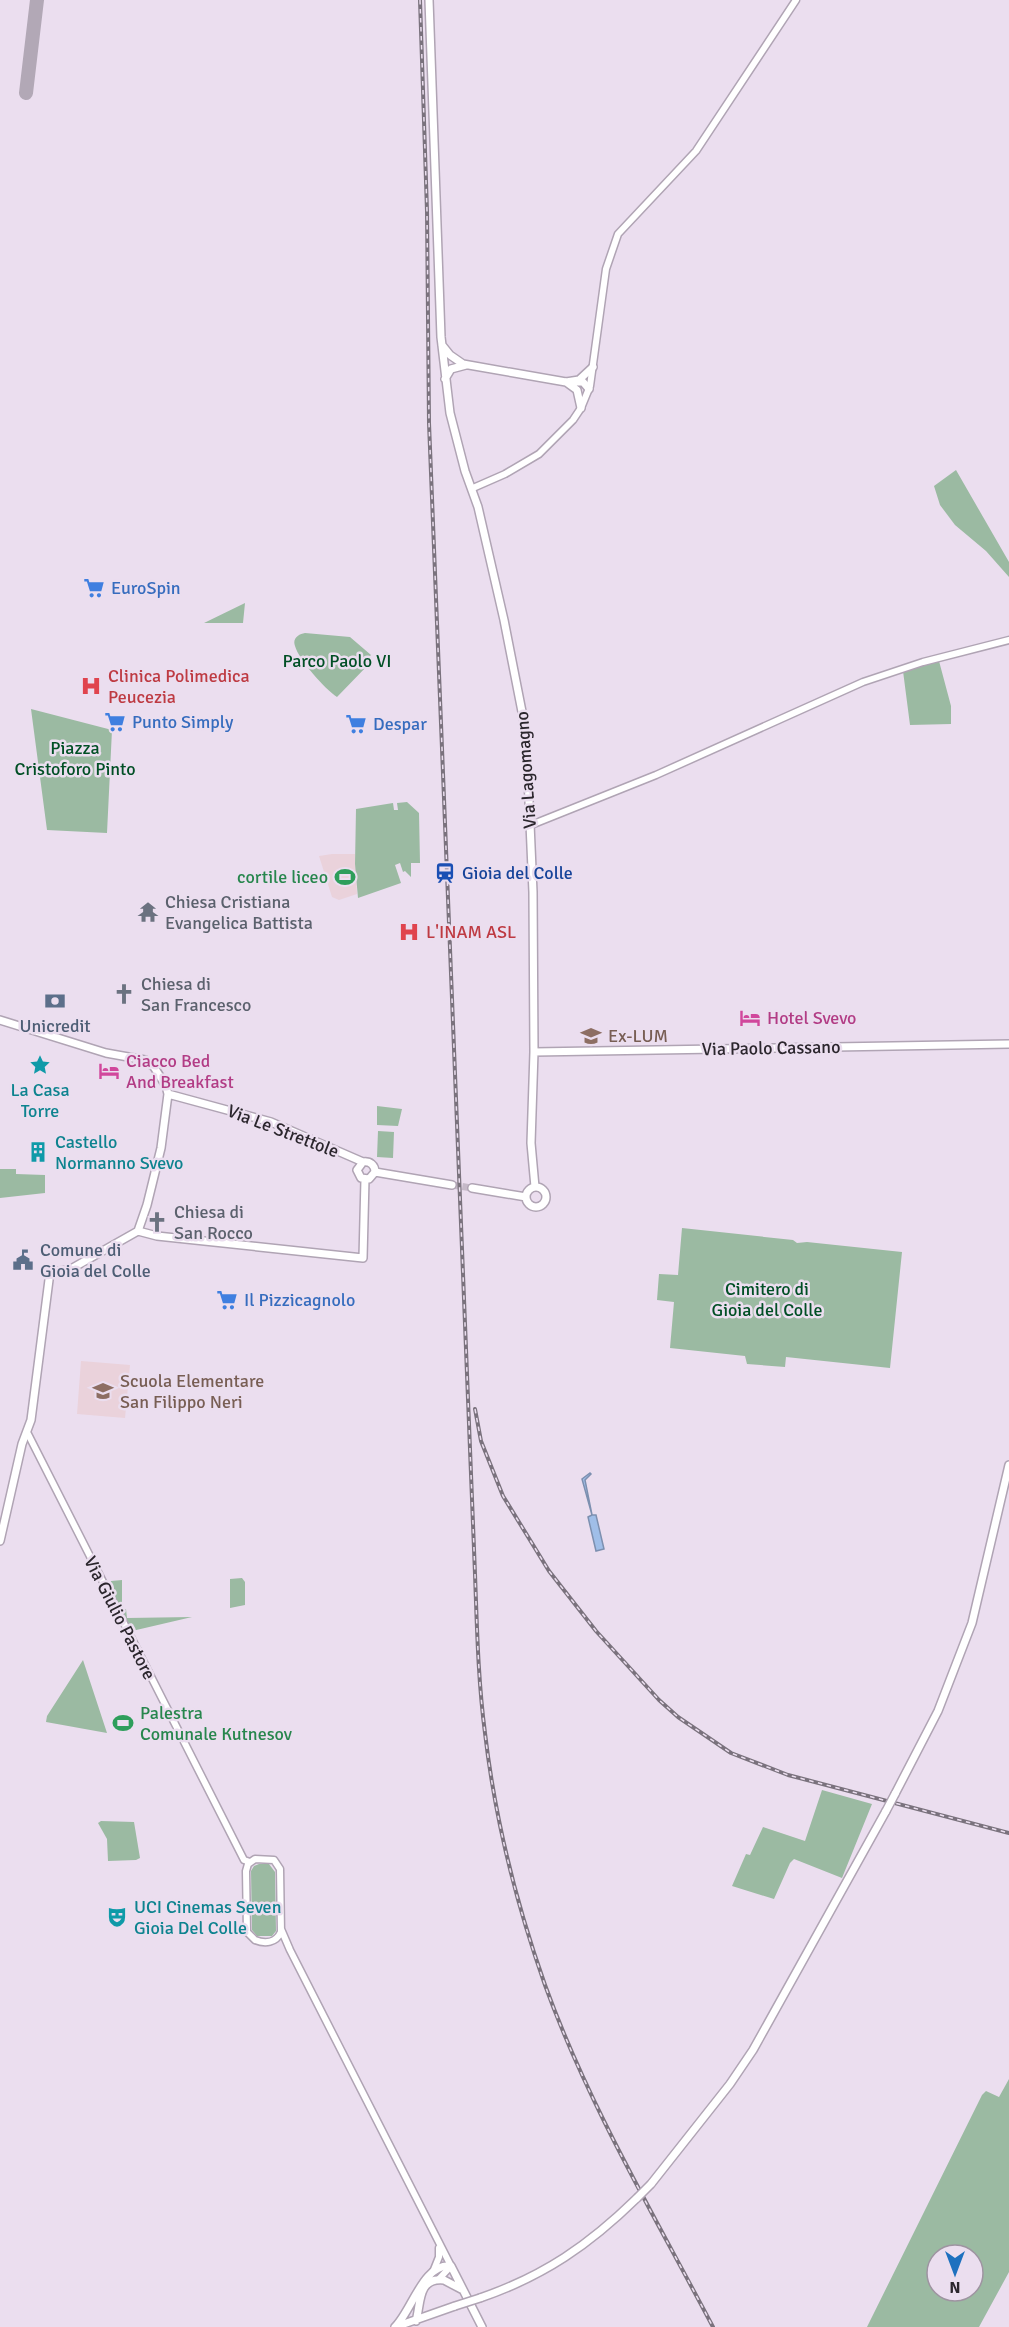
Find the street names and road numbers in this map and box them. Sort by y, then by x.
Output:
street label: Via Lagomagno [511,711,541,829]
street label: Via Paolo Cassano [701,1036,841,1060]
street label: Via Le Strettole [224,1100,342,1162]
street label: Via Giulio Pastore [79,1553,161,1683]

